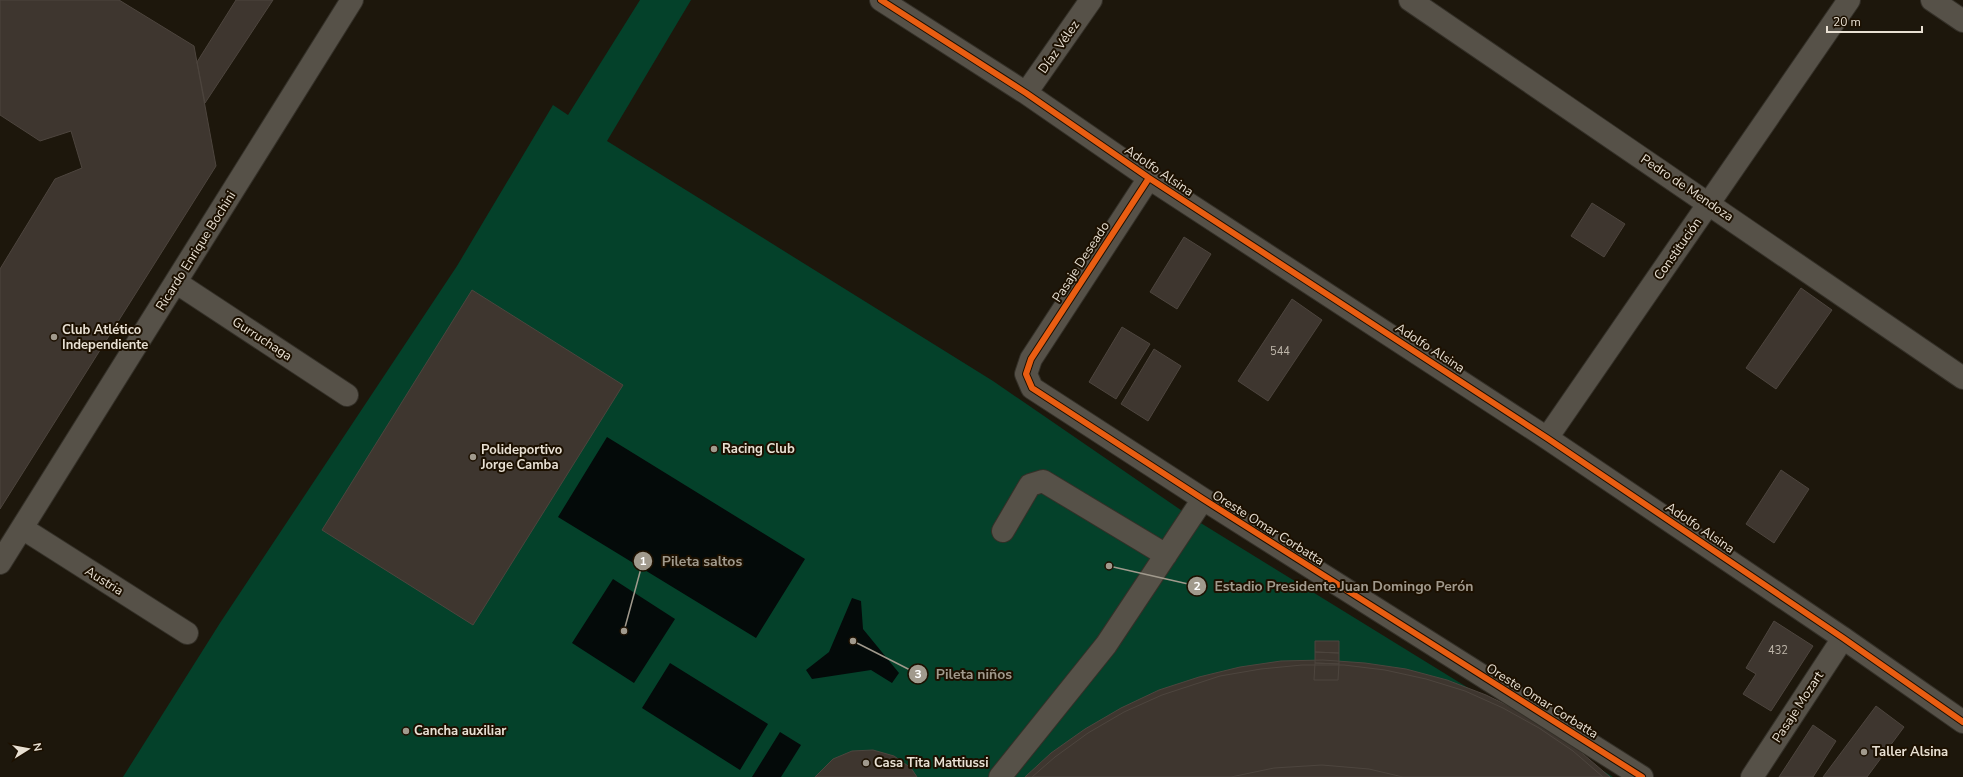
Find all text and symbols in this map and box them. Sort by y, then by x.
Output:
scale bar [1827,8,1922,34]
text: 20 m [1833,14,1861,30]
street label: Díaz Vélez [1034,17,1084,77]
street label: Adolfo Alsina [1121,141,1197,201]
street label: Pedro de Mendoza [1637,150,1737,226]
street label: Ricardo Enrique Bochini [152,188,240,314]
street label: Constitución [1650,214,1706,284]
street label: Pasaje Deseado [1048,218,1114,306]
street label: Gurruchaga [229,313,295,365]
street label: Adolfo Alsina [1392,319,1468,377]
place label: Club Atlético Independiente [62,321,148,354]
marker: Club Atlético Independiente [49,332,59,342]
house number: 544 [1270,344,1290,359]
place label: Racing Club [722,440,795,458]
place label: Polideportivo Jorge Camba [480,441,562,474]
marker: Racing Club [709,444,719,454]
marker: Polideportivo Jorge Camba [468,452,478,462]
street label: Oreste Omar Corbatta [1209,486,1327,570]
street label: Adolfo Alsina [1662,498,1738,558]
callout: Pileta saltos [633,548,750,574]
text: Pileta saltos [662,552,742,571]
text: 1 [639,553,647,569]
street label: Austria [81,562,127,600]
callout: Estadio Presidente Juan Domingo Perón [1187,573,1481,599]
text: Estadio Presidente Juan Domingo Perón [1215,577,1473,596]
text: 2 [1193,578,1201,594]
house number: 432 [1768,643,1788,658]
street label: Oreste Omar Corbatta [1483,659,1601,743]
callout: Pileta niños [908,661,1020,687]
text: Pileta niños [936,665,1012,684]
text: 3 [914,666,922,682]
street label: Pasaje Mozart [1768,667,1828,746]
place label: Cancha auxiliar [414,722,507,740]
marker: Cancha auxiliar [401,726,411,736]
north arrow [8,729,48,769]
text: N [29,742,45,753]
place label: Taller Alsina [1872,743,1948,761]
marker: Taller Alsina [1859,747,1869,757]
place label: Casa Tita Mattiussi [874,754,989,772]
marker: Casa Tita Mattiussi [861,758,871,768]

